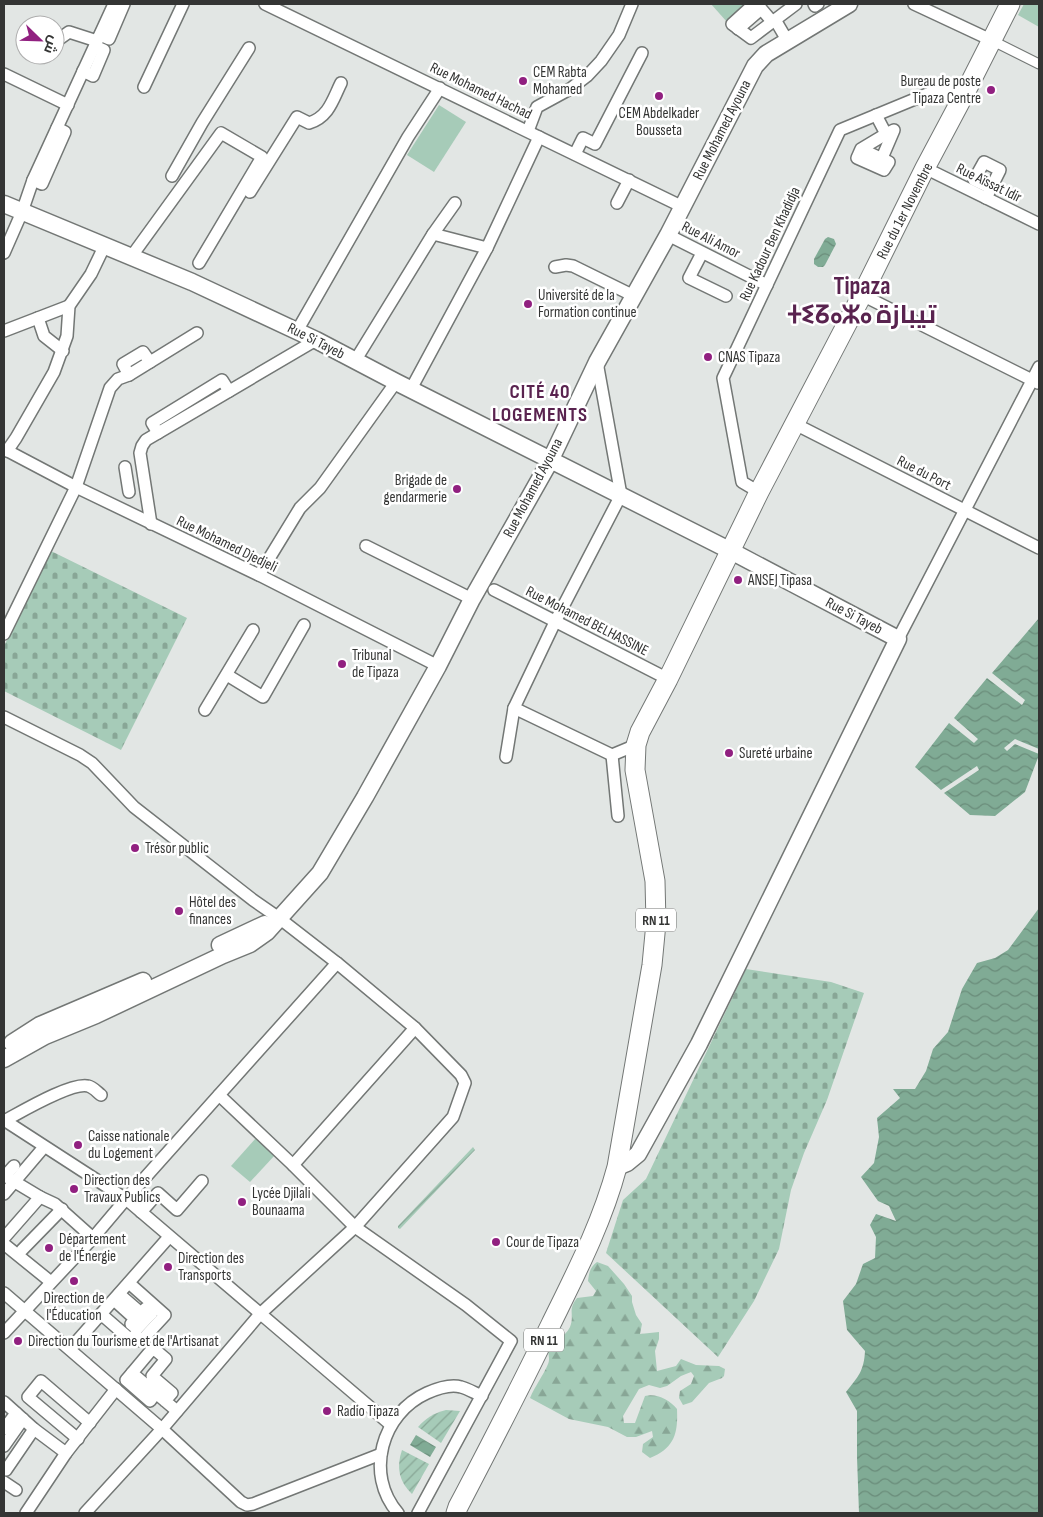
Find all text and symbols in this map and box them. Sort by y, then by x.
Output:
north arrow [15,15,65,65]
text: ش [40,33,63,57]
street label: Rue Mohamed Hachad [427,58,535,124]
place label: CEM Rabta Mohamed [533,63,587,99]
place label: Bureau de poste Tipaza Centre [901,72,981,108]
marker: CEM Rabta Mohamed [517,75,529,87]
street label: Rue Mohamed Ayouna [689,77,755,183]
marker: Bureau de poste Tipaza Centre [985,84,997,96]
marker: CEM Abdelkader Bousseta [653,90,665,102]
place label: CEM Abdelkader Bousseta [619,104,700,140]
street label: Rue du 1er Novembre [872,159,938,263]
street label: Rue Aïssat Idir [953,159,1025,207]
street label: Rue Kadour Ben Khadidja [735,184,805,304]
street label: Rue Ali Amor [678,217,744,263]
district label: Tipaza ⵜⵉⵒⴰⵣⴰ تيبازة [788,271,937,331]
place label: Université de la Formation continue [538,286,637,322]
marker: Université de la Formation continue [522,298,534,310]
street label: Rue Si Tayeb [284,318,348,364]
place label: CNAS Tipaza [718,348,780,367]
marker: CNAS Tipaza [702,351,714,363]
district label: CITÉ 40 LOGEMENTS [492,380,588,427]
street label: Rue Mohamed Ayouna [499,435,567,541]
street label: Rue du Port [894,451,955,495]
place label: Brigade de gendarmerie [384,471,447,507]
marker: Brigade de gendarmerie [451,483,463,495]
street label: Rue Mohamed Djedjeli [173,511,281,577]
place label: ANSEJ Tipasa [747,571,812,590]
marker: ANSEJ Tipasa [732,574,744,586]
street label: Rue Mohamed BELHASSINE [522,582,652,660]
street label: Rue Si Tayeb [822,593,886,639]
place label: Tribunal de Tipaza [352,646,399,682]
marker: Tribunal de Tipaza [336,658,348,670]
place label: Sureté urbaine [739,744,812,763]
marker: Sureté urbaine [723,747,735,759]
place label: Trésor public [145,839,209,858]
marker: Trésor public [129,842,141,854]
place label: Hôtel des finances [189,893,236,929]
marker: Hôtel des finances [173,905,185,917]
road number: RN 11 [636,908,676,932]
place label: Caisse nationale du Logement [88,1127,169,1163]
marker: Caisse nationale du Logement [72,1139,84,1151]
place label: Direction des Travaux Publics [84,1171,160,1207]
marker: Direction des Travaux Publics [68,1183,80,1195]
place label: Lycée Djilali Bounaama [252,1184,311,1220]
marker: Lycée Djilali Bounaama [236,1196,248,1208]
place label: Département de l'Énergie [59,1230,127,1266]
place label: Cour de Tipaza [506,1233,579,1252]
marker: Cour de Tipaza [490,1236,502,1248]
marker: Département de l'Énergie [43,1242,55,1254]
place label: Direction des Transports [178,1249,244,1285]
marker: Direction des Transports [162,1261,174,1273]
marker: Direction de l'Éducation [68,1275,80,1287]
place label: Direction de l'Éducation [44,1289,104,1325]
road number: RN 11 [524,1328,564,1352]
place label: Direction du Tourisme et de l'Artisanat [28,1332,219,1351]
marker: Direction du Tourisme et de l'Artisanat [12,1335,24,1347]
place label: Radio Tipaza [337,1402,399,1421]
marker: Radio Tipaza [321,1405,333,1417]

